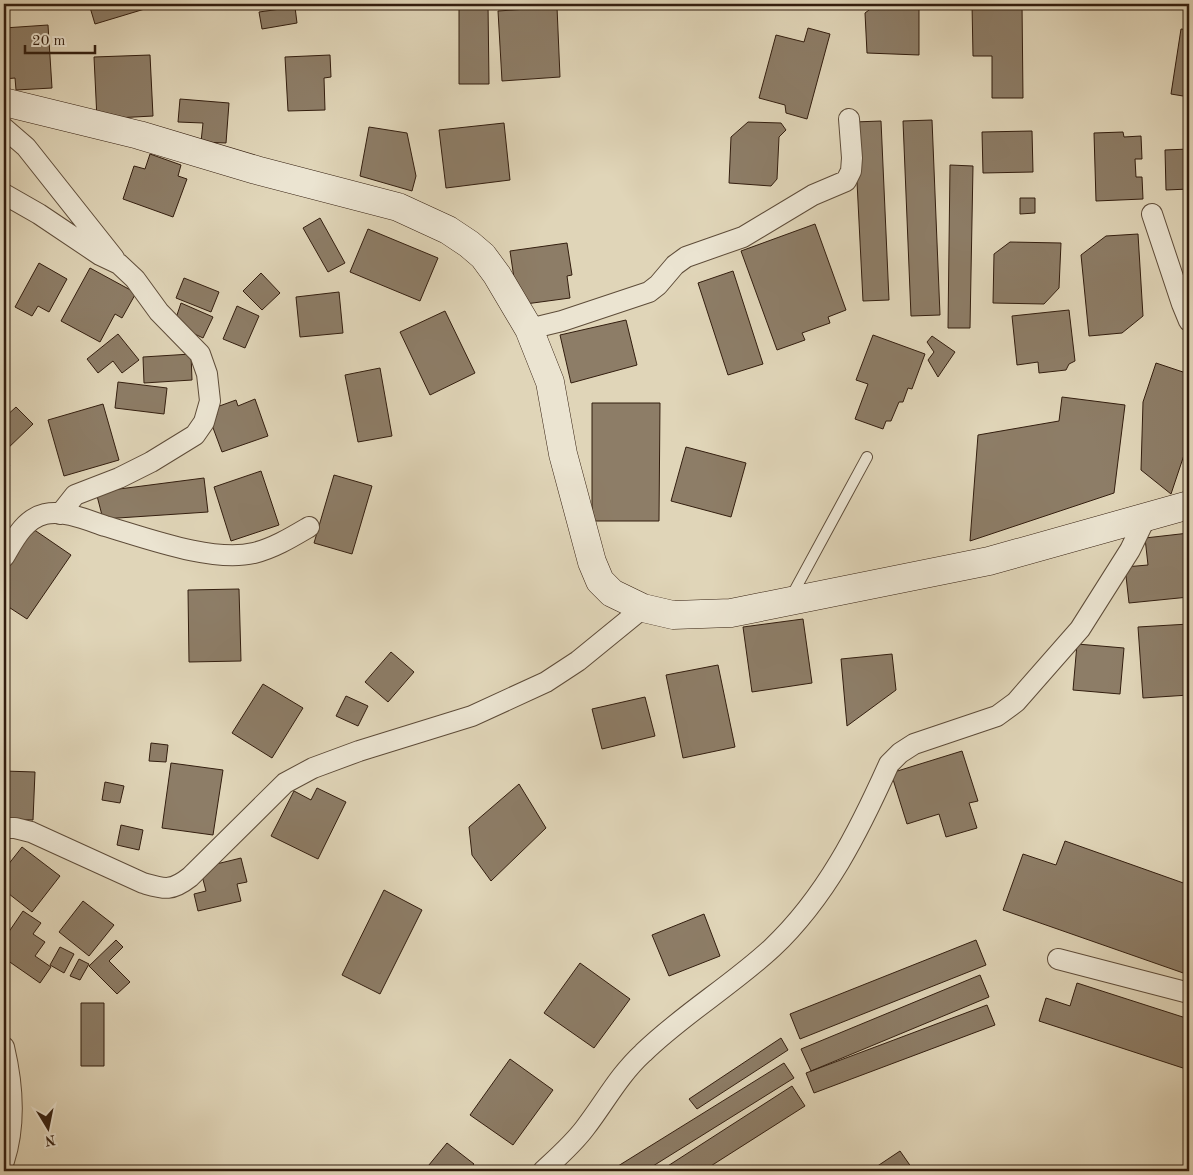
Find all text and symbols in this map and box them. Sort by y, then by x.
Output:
scale bar [25,22,95,54]
text: 20 m [32,34,66,49]
north arrow [22,1102,72,1152]
text: N [43,1132,57,1148]

